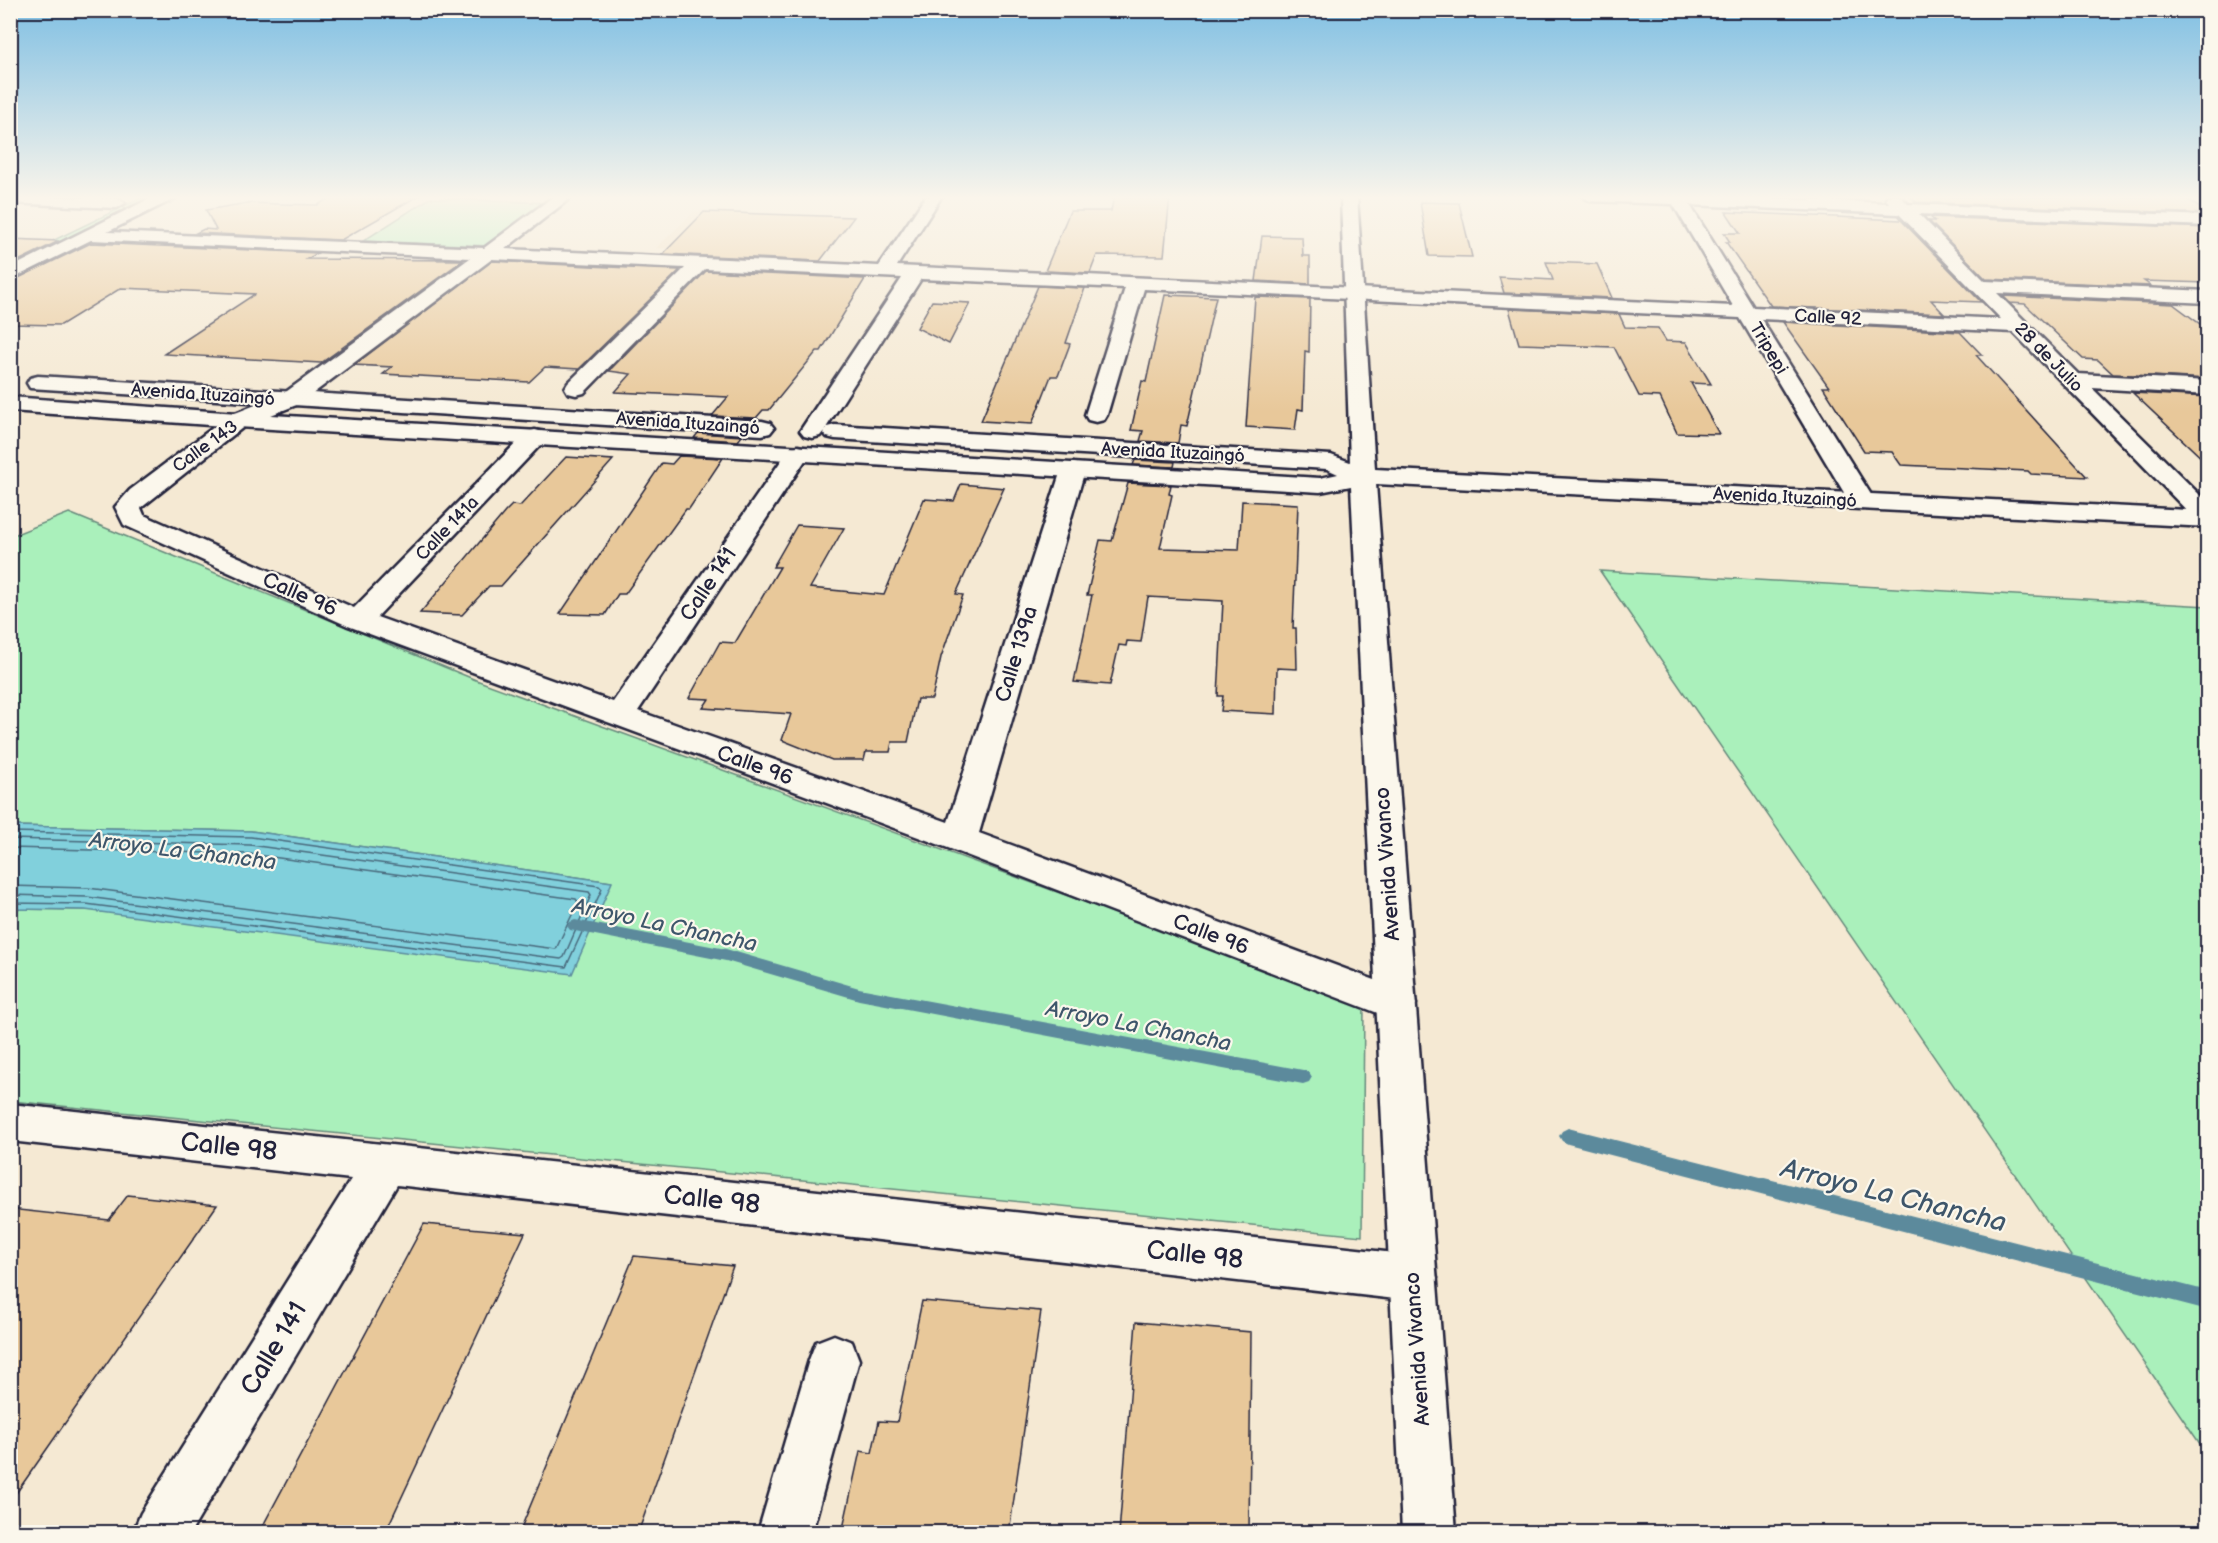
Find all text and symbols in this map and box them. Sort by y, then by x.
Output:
street label: Calle 92 [1794,305,1863,330]
street label: 28 de Julio [2010,318,2087,397]
street label: Tripepi [1745,319,1792,378]
street label: Avenida Ituzaingó [130,379,276,410]
street label: Avenida Ituzaingó [615,408,761,439]
street label: Calle 143 [169,416,242,477]
street label: Avenida Ituzaingó [1100,438,1245,467]
street label: Avenida Ituzaingó [1712,483,1857,512]
street label: Calle 141a [411,492,483,565]
street label: Calle 141 [675,543,742,626]
street label: Calle 96 [259,567,341,622]
street label: Calle 139a [990,603,1043,705]
street label: Calle 96 [713,740,796,791]
street label: Avenida Vivanco [1370,786,1405,942]
water label: Arroyo La Chancha [87,826,278,876]
water label: Arroyo La Chancha [569,892,760,958]
street label: Calle 96 [1169,909,1252,960]
water label: Arroyo La Chancha [1043,995,1234,1058]
street label: Calle 98 [179,1127,279,1168]
water label: Arroyo La Chancha [1776,1152,2010,1239]
street label: Calle 98 [662,1180,762,1221]
street label: Calle 98 [1145,1235,1245,1276]
street label: Avenida Vivanco [1400,1271,1435,1427]
street label: Calle 141 [234,1297,314,1401]

